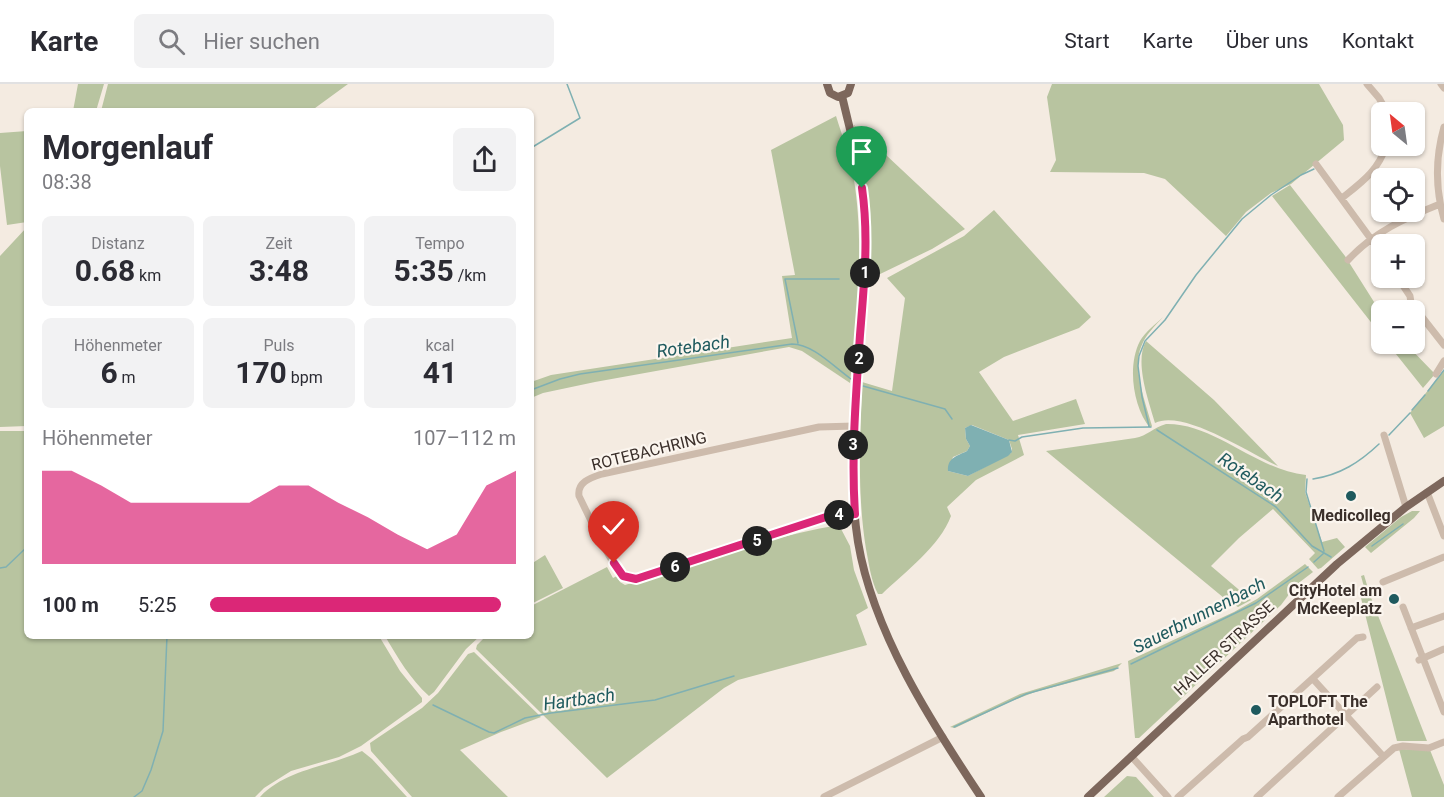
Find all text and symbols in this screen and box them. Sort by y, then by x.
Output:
search box [134,14,554,68]
text: Karte [30,25,98,58]
icon: search [155,25,188,58]
text: Hier suchen [203,29,320,54]
text: Start [1064,29,1110,53]
text: Karte [1143,29,1193,53]
text: Über uns [1226,29,1309,53]
text: Kontakt [1342,29,1414,53]
north arrow [1371,102,1425,156]
map controls [1371,102,1425,354]
pin [836,126,887,188]
text: Morgenlauf [42,128,213,167]
button: share [453,128,516,191]
icon: arrive [845,135,878,168]
button: locate [1371,168,1425,222]
text: 08:38 [42,170,92,194]
text: Distanz [91,234,145,253]
text: Zeit [265,234,293,253]
text: Tempo [415,234,465,253]
button: + [1371,234,1425,288]
text: 0.68 [75,253,135,288]
text: 3:48 [249,253,309,288]
text: 5:35 [394,253,454,288]
pin: 1 [850,258,880,288]
text: 1 [860,263,870,282]
text: km [135,266,161,285]
text: /km [454,266,486,285]
button: − [1371,300,1425,354]
water label: Rotebach [655,330,731,362]
text: Höhenmeter [74,336,162,355]
text: Puls [263,336,295,355]
text: kcal [426,336,454,355]
pin: 2 [844,344,874,374]
text: 2 [854,349,864,368]
text: 6 [100,355,118,390]
text: 170 [235,355,287,390]
text: 41 [423,355,457,390]
text: m [118,368,136,387]
text: bpm [287,368,323,387]
text: Höhenmeter [42,426,152,450]
text: 107–112 m [413,426,516,450]
street label: ROTEBACHRING [589,428,709,474]
pin: 3 [838,430,868,460]
text: 3 [848,435,858,454]
water label: Rotebach [1215,448,1287,506]
marker: Medicolleg [1344,489,1358,503]
pin: 4 [824,500,854,530]
pin [588,501,639,563]
text: 4 [834,505,844,524]
place label: Medicolleg [1311,506,1391,525]
icon: check [597,510,630,543]
pin: 5 [742,526,772,556]
text: 5 [752,531,762,550]
pin: 6 [660,552,690,582]
text: 6 [670,557,680,576]
water label: Sauerbrunnenbach [1129,572,1269,658]
place label: CityHotel am McKeeplatz [1289,581,1382,618]
marker: CityHotel am McKeeplatz [1387,592,1401,606]
text: 100 m [42,593,99,617]
text: 5:25 [138,593,177,617]
street label: HALLER STRASSE [1170,597,1278,699]
water label: Hartbach [542,684,616,714]
place label: TOPLOFT The Aparthotel [1268,692,1368,729]
marker: TOPLOFT The Aparthotel [1249,703,1263,717]

